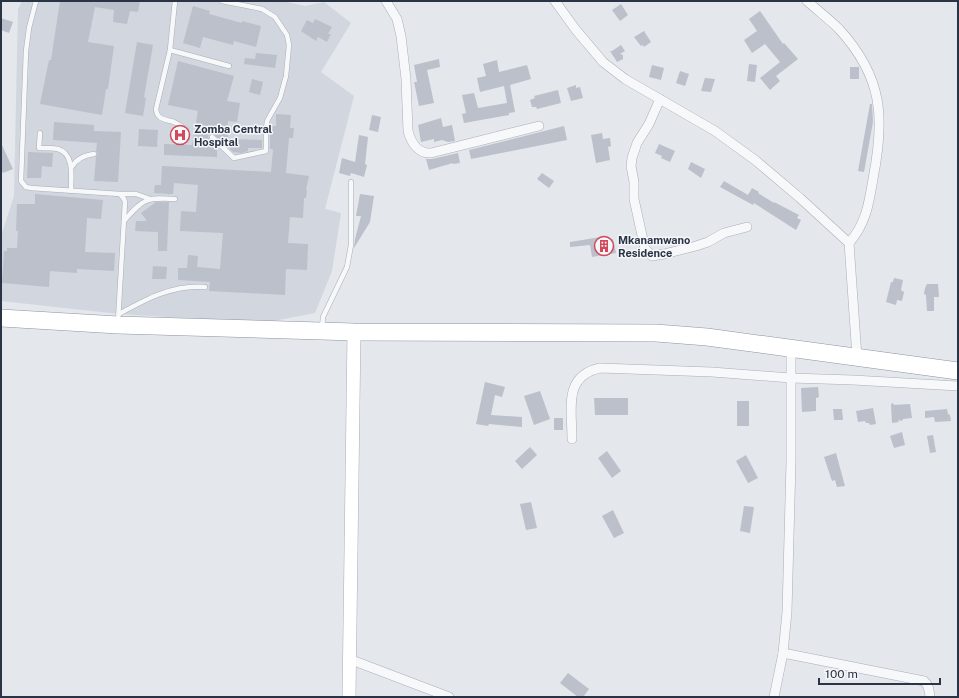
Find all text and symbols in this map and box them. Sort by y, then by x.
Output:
place label: Zomba Central Hospital [194,123,273,148]
hospital icon: Zomba Central Hospital [169,124,191,146]
place label: Mkanamwano Residence [618,234,690,259]
building icon: Mkanamwano Residence [593,235,615,257]
scale bar [819,660,940,686]
text: 100 m [825,667,858,681]

